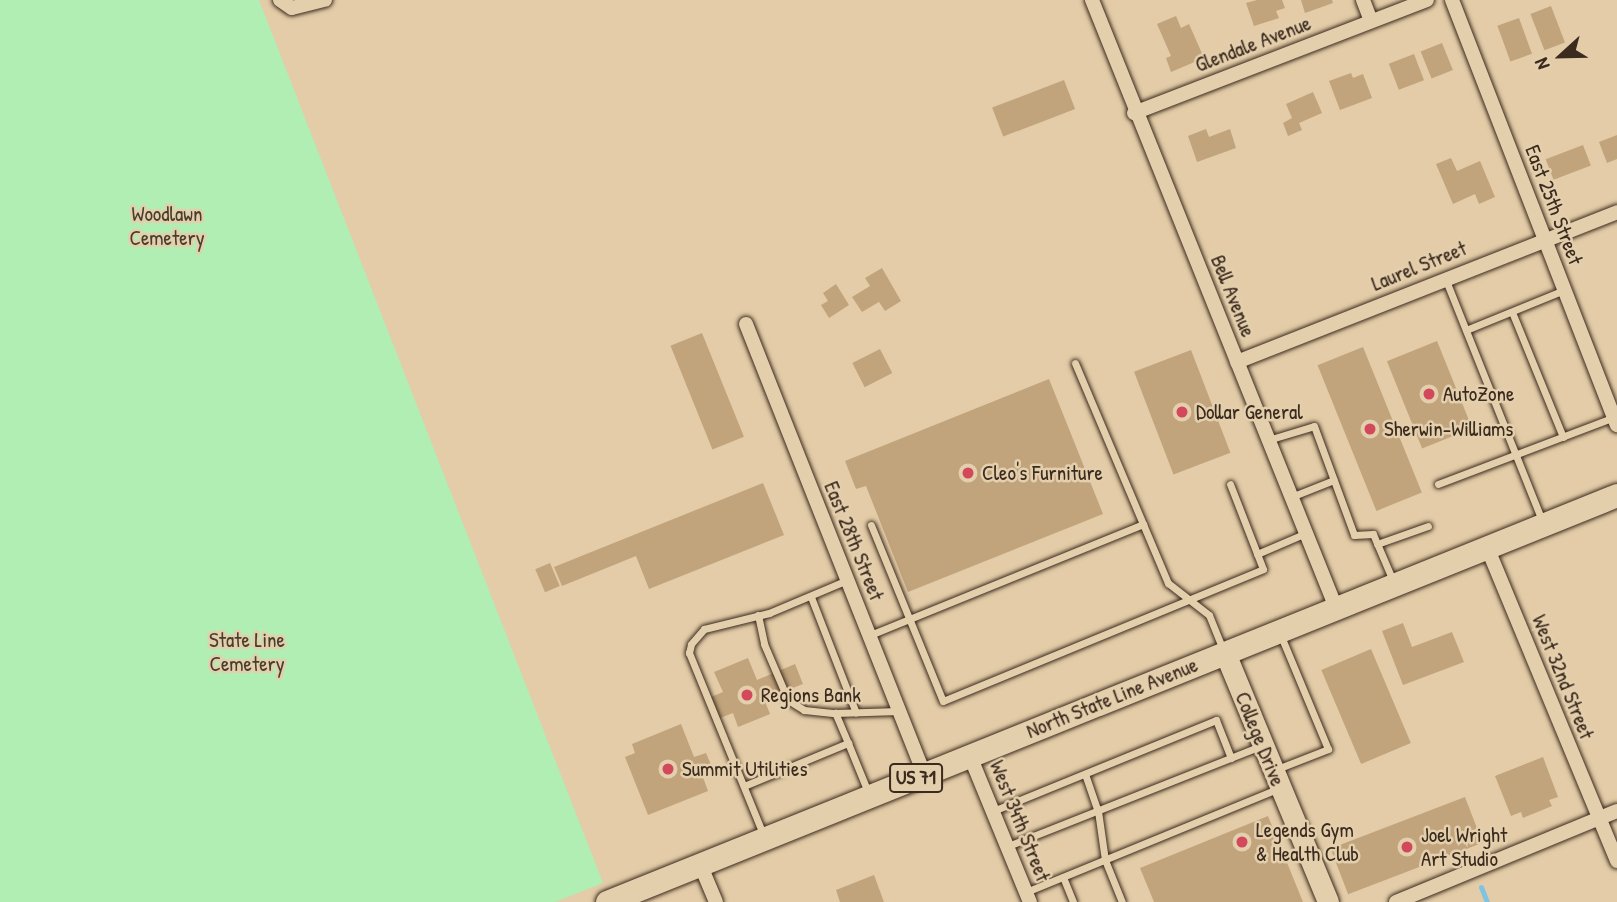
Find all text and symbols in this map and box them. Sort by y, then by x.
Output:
street label: Glendale Avenue [1192,10,1314,78]
north arrow [1526,21,1596,91]
text: N [1528,54,1555,73]
street label: East 25th Street [1520,142,1588,268]
park label: Woodlawn Cemetery [129,201,205,251]
street label: Laurel Street [1368,236,1470,296]
street label: Bell Avenue [1205,251,1261,341]
place label: AutoZone [1443,381,1514,407]
marker: AutoZone [1421,386,1437,402]
place label: Dollar General [1196,399,1303,425]
marker: Dollar General [1174,404,1190,420]
place label: Sherwin-Williams [1384,416,1513,442]
marker: Sherwin-Williams [1362,421,1378,437]
place label: Cleo's Furniture [982,460,1103,486]
marker: Cleo's Furniture [960,465,976,481]
street label: East 28th Street [819,478,889,604]
street label: West 32nd Street [1527,611,1599,743]
park label: State Line Cemetery [209,627,285,677]
street label: North State Line Avenue [1023,652,1201,744]
place label: Regions Bank [761,682,861,708]
marker: Regions Bank [739,687,755,703]
street label: College Drive [1230,688,1290,790]
place label: Summit Utilities [682,756,807,782]
street label: West 34th Street [984,757,1056,885]
marker: Summit Utilities [660,761,676,777]
road number: US 71 [888,762,944,793]
place label: Legends Gym & Health Club [1256,817,1359,867]
place label: Joel Wright Art Studio [1421,822,1507,872]
marker: Legends Gym & Health Club [1234,834,1250,850]
marker: Joel Wright Art Studio [1399,839,1415,855]

